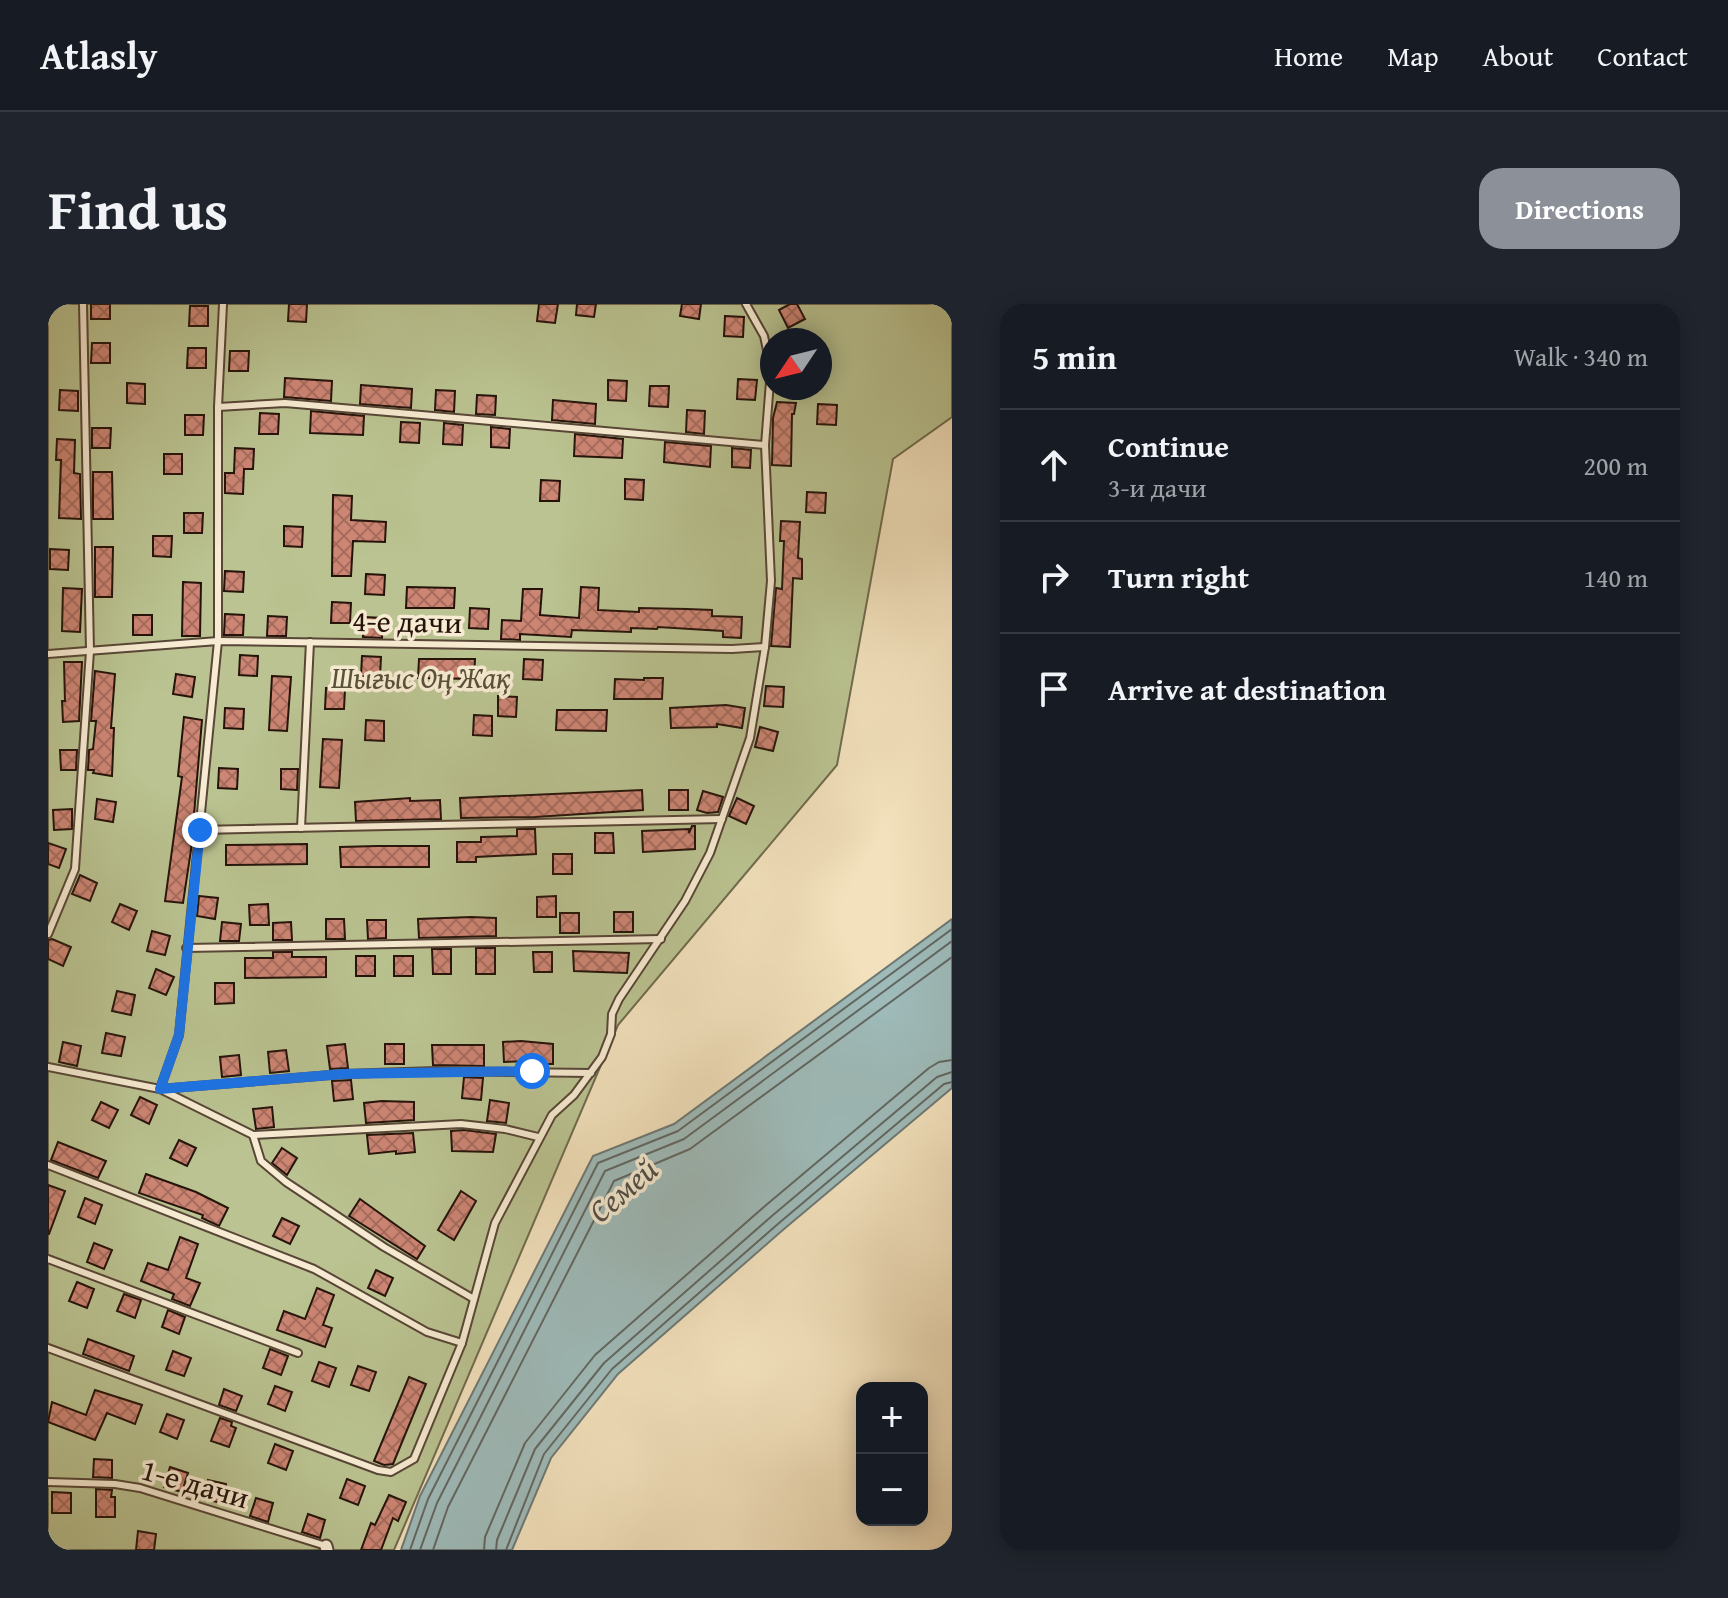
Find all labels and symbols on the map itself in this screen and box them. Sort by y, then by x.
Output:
north arrow [760,328,832,400]
street label: 4-е дачи [352,598,462,644]
park label: Шығыс Оң Жақ [331,655,511,699]
route end [182,812,218,848]
route start [514,1053,550,1089]
water label: Семей [578,1146,668,1233]
street label: 1-е дачи [136,1447,254,1519]

